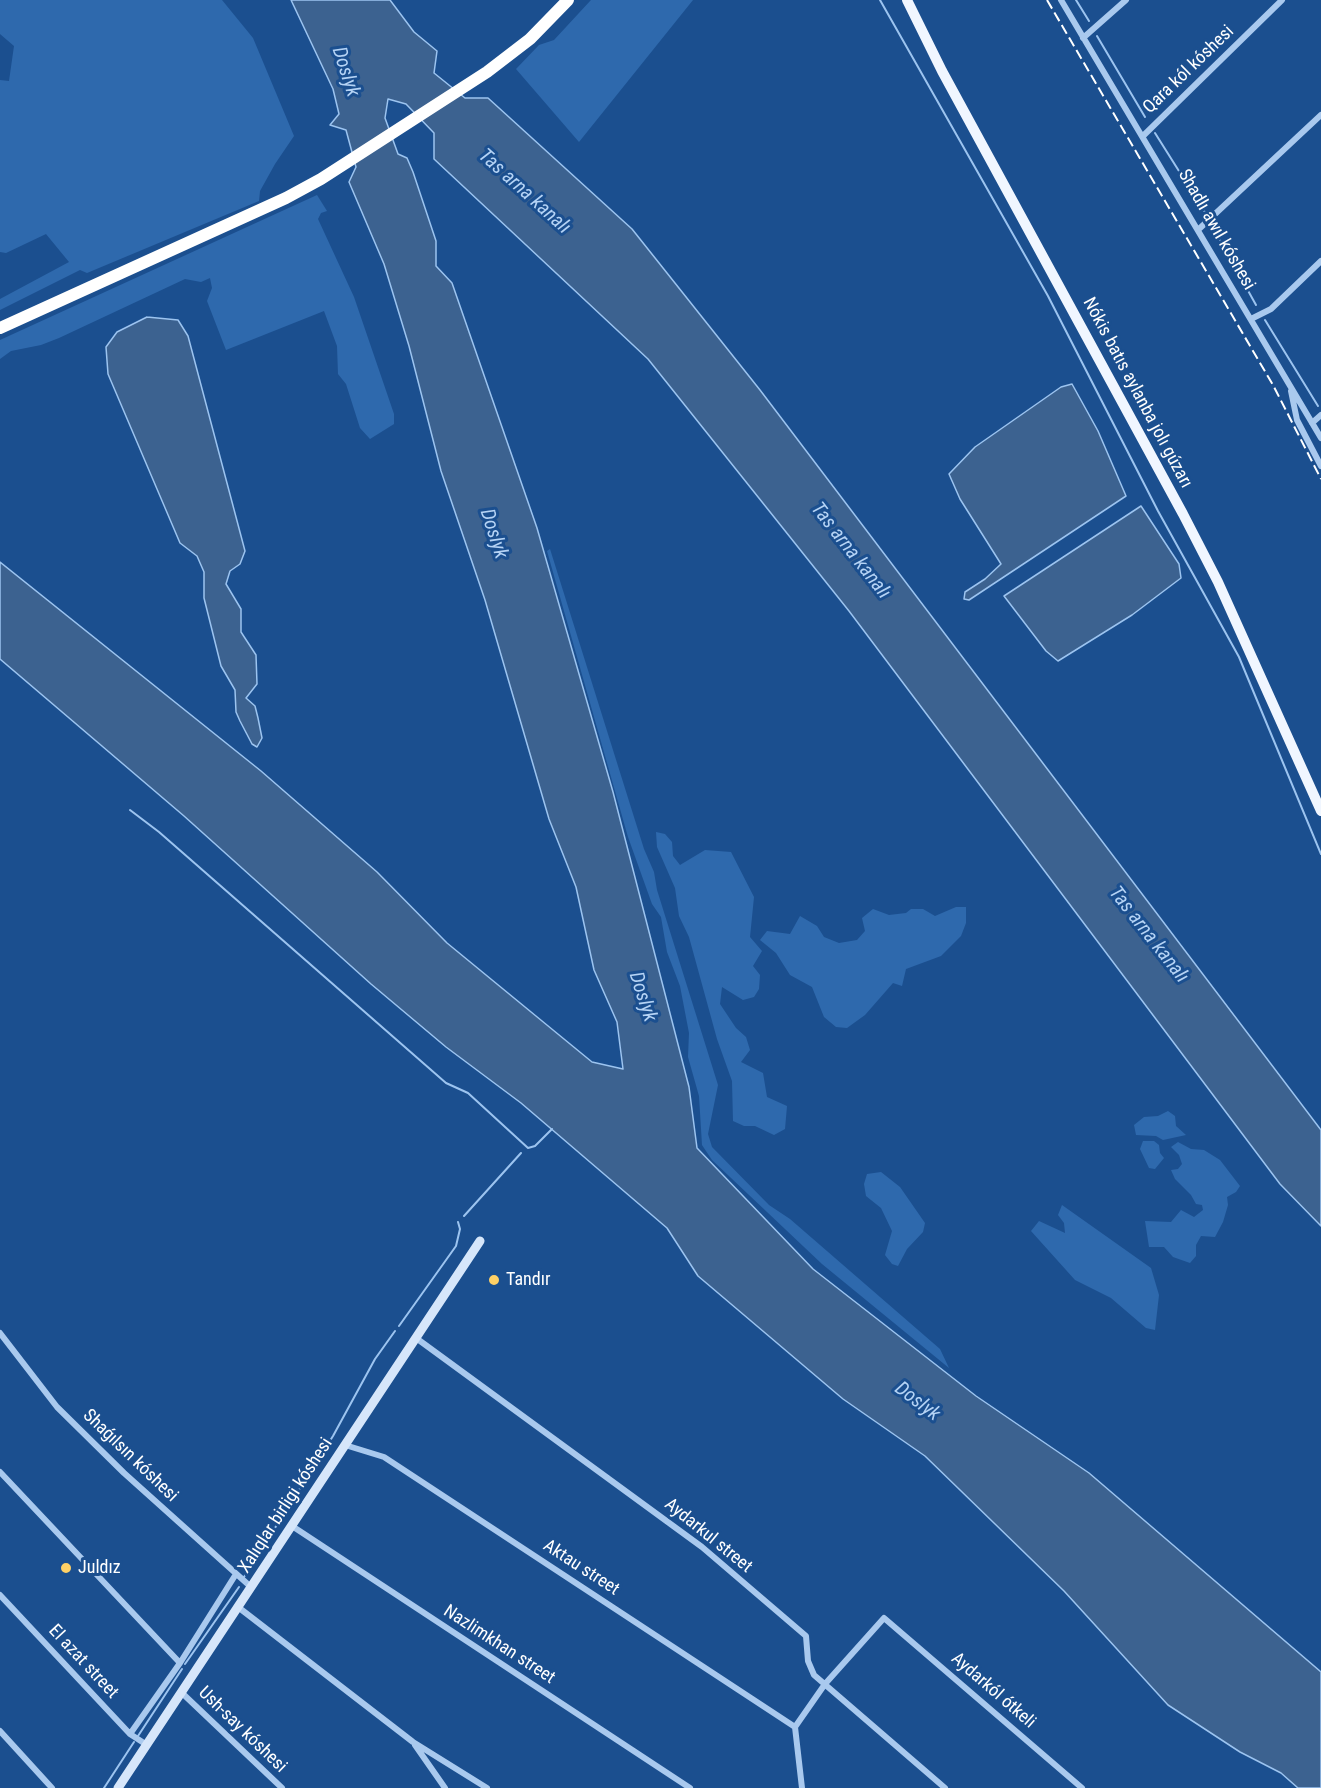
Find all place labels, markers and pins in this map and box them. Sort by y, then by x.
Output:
place label: Tandır [506,1269,550,1291]
marker: Tandır [487,1273,501,1287]
place label: Juldız [78,1557,121,1579]
marker: Juldız [59,1561,73,1575]

